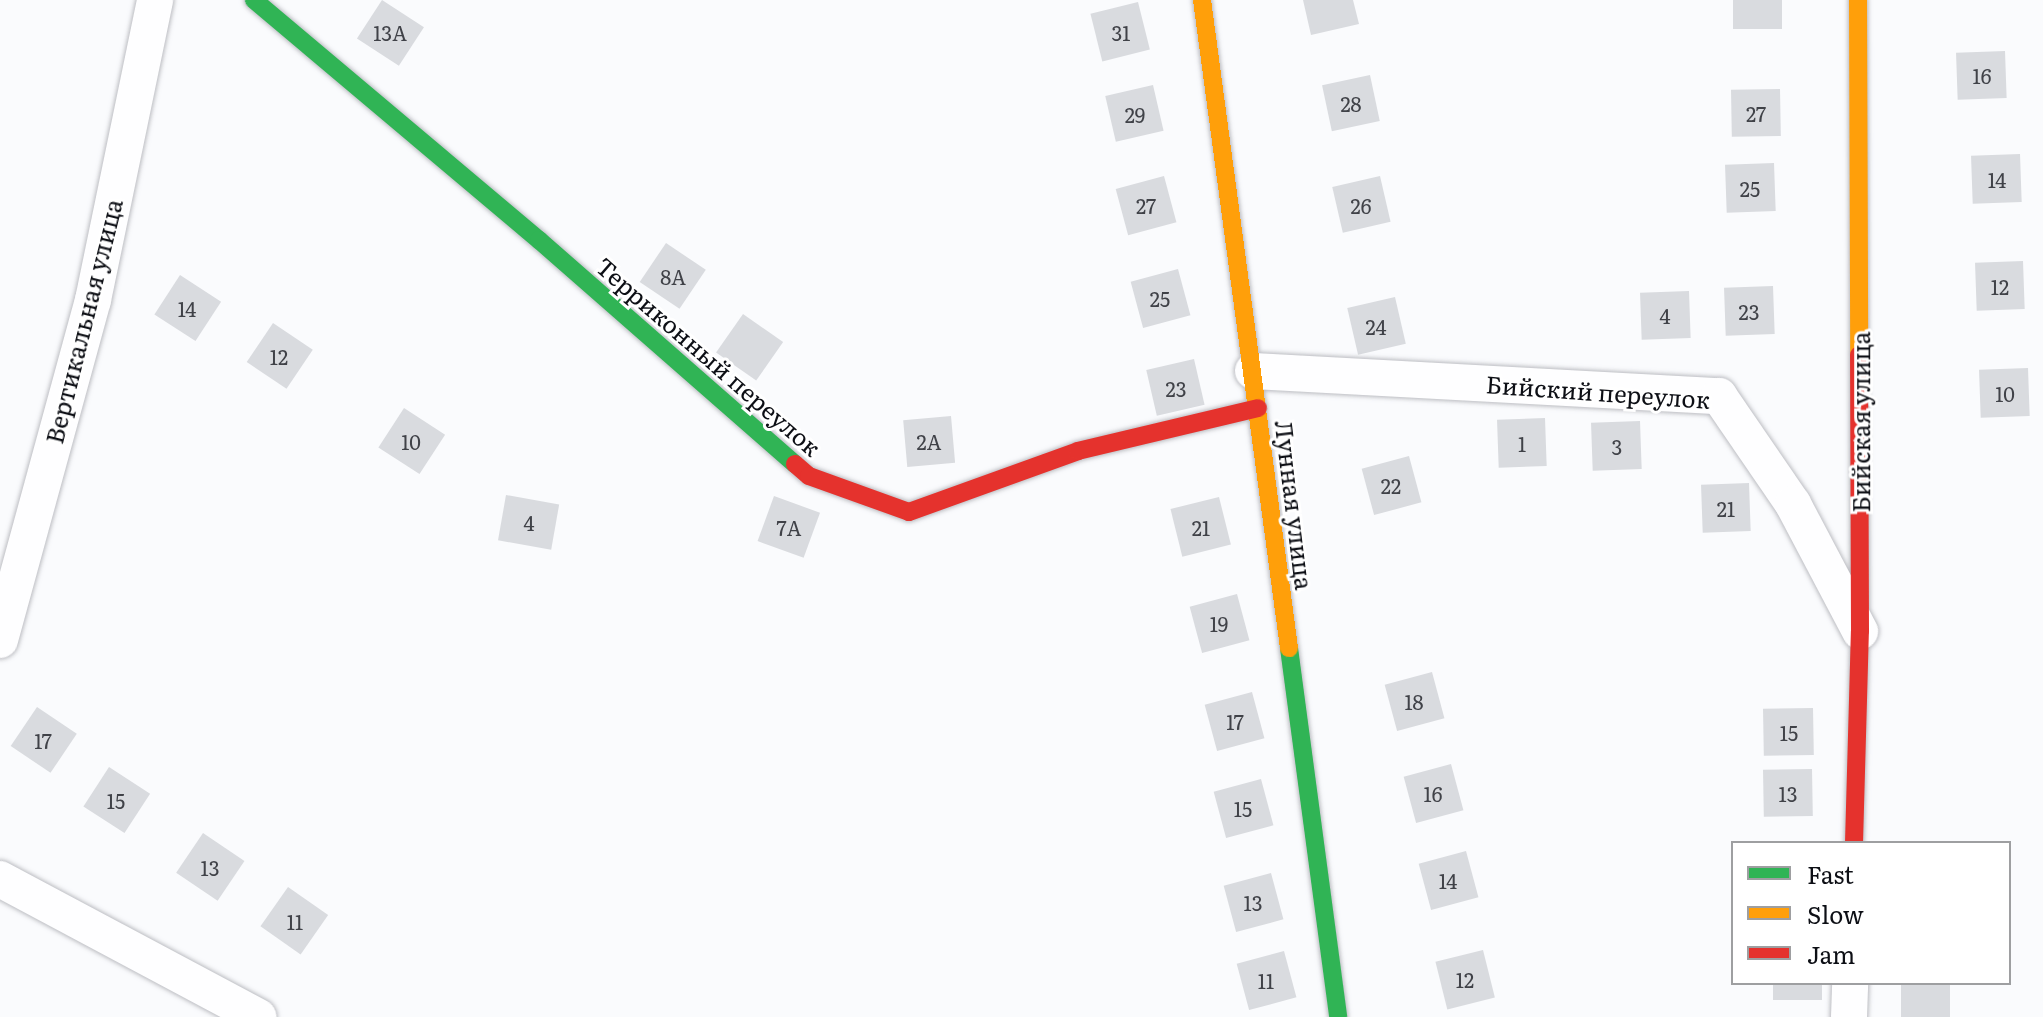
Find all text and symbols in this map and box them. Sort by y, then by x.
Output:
house number: 13А [373,20,407,44]
house number: 31 [1112,20,1130,44]
house number: 16 [1973,63,1991,87]
house number: 28 [1340,91,1362,115]
house number: 27 [1746,101,1766,125]
house number: 29 [1125,102,1145,126]
house number: 14 [1988,167,2006,191]
house number: 25 [1740,176,1760,200]
house number: 27 [1136,193,1156,217]
house number: 26 [1351,193,1371,217]
street label: Вертикальная улица [39,196,127,446]
street label: Терриконный переулок [591,251,827,461]
house number: 8А [660,264,686,288]
house number: 12 [1991,274,2009,298]
house number: 25 [1150,286,1170,310]
house number: 14 [178,296,196,320]
house number: 23 [1739,299,1759,323]
house number: 4 [1659,303,1671,327]
house number: 24 [1365,314,1387,338]
street label: Бийская улица [1846,332,1874,512]
house number: 12 [270,344,288,368]
street label: Бийский переулок [1485,369,1711,413]
house number: 23 [1166,376,1186,400]
house number: 10 [1995,381,2015,405]
street label: Лунная улица [1270,419,1320,591]
house number: 10 [401,429,421,453]
house number: 2А [917,429,941,453]
house number: 1 [1518,431,1526,455]
house number: 3 [1612,434,1622,458]
house number: 22 [1381,473,1401,497]
house number: 21 [1717,496,1735,520]
house number: 4 [523,510,535,534]
house number: 7А [777,515,801,539]
house number: 21 [1192,515,1210,539]
house number: 19 [1210,611,1228,635]
house number: 18 [1404,689,1424,713]
house number: 17 [1226,709,1244,733]
house number: 15 [1780,720,1798,744]
house number: 17 [34,728,52,752]
house number: 16 [1424,781,1442,805]
house number: 13 [1779,781,1797,805]
house number: 15 [107,788,125,812]
house number: 15 [1234,796,1252,820]
legend [1731,841,2011,985]
house number: 13 [201,855,219,879]
text: Fast [1807,856,1854,891]
house number: 14 [1439,868,1457,892]
house number: 13 [1244,890,1262,914]
text: Slow [1807,896,1864,931]
house number: 11 [287,909,303,933]
text: Jam [1807,936,1855,971]
house number: 12 [1456,967,1474,991]
house number: 11 [1258,968,1274,992]

